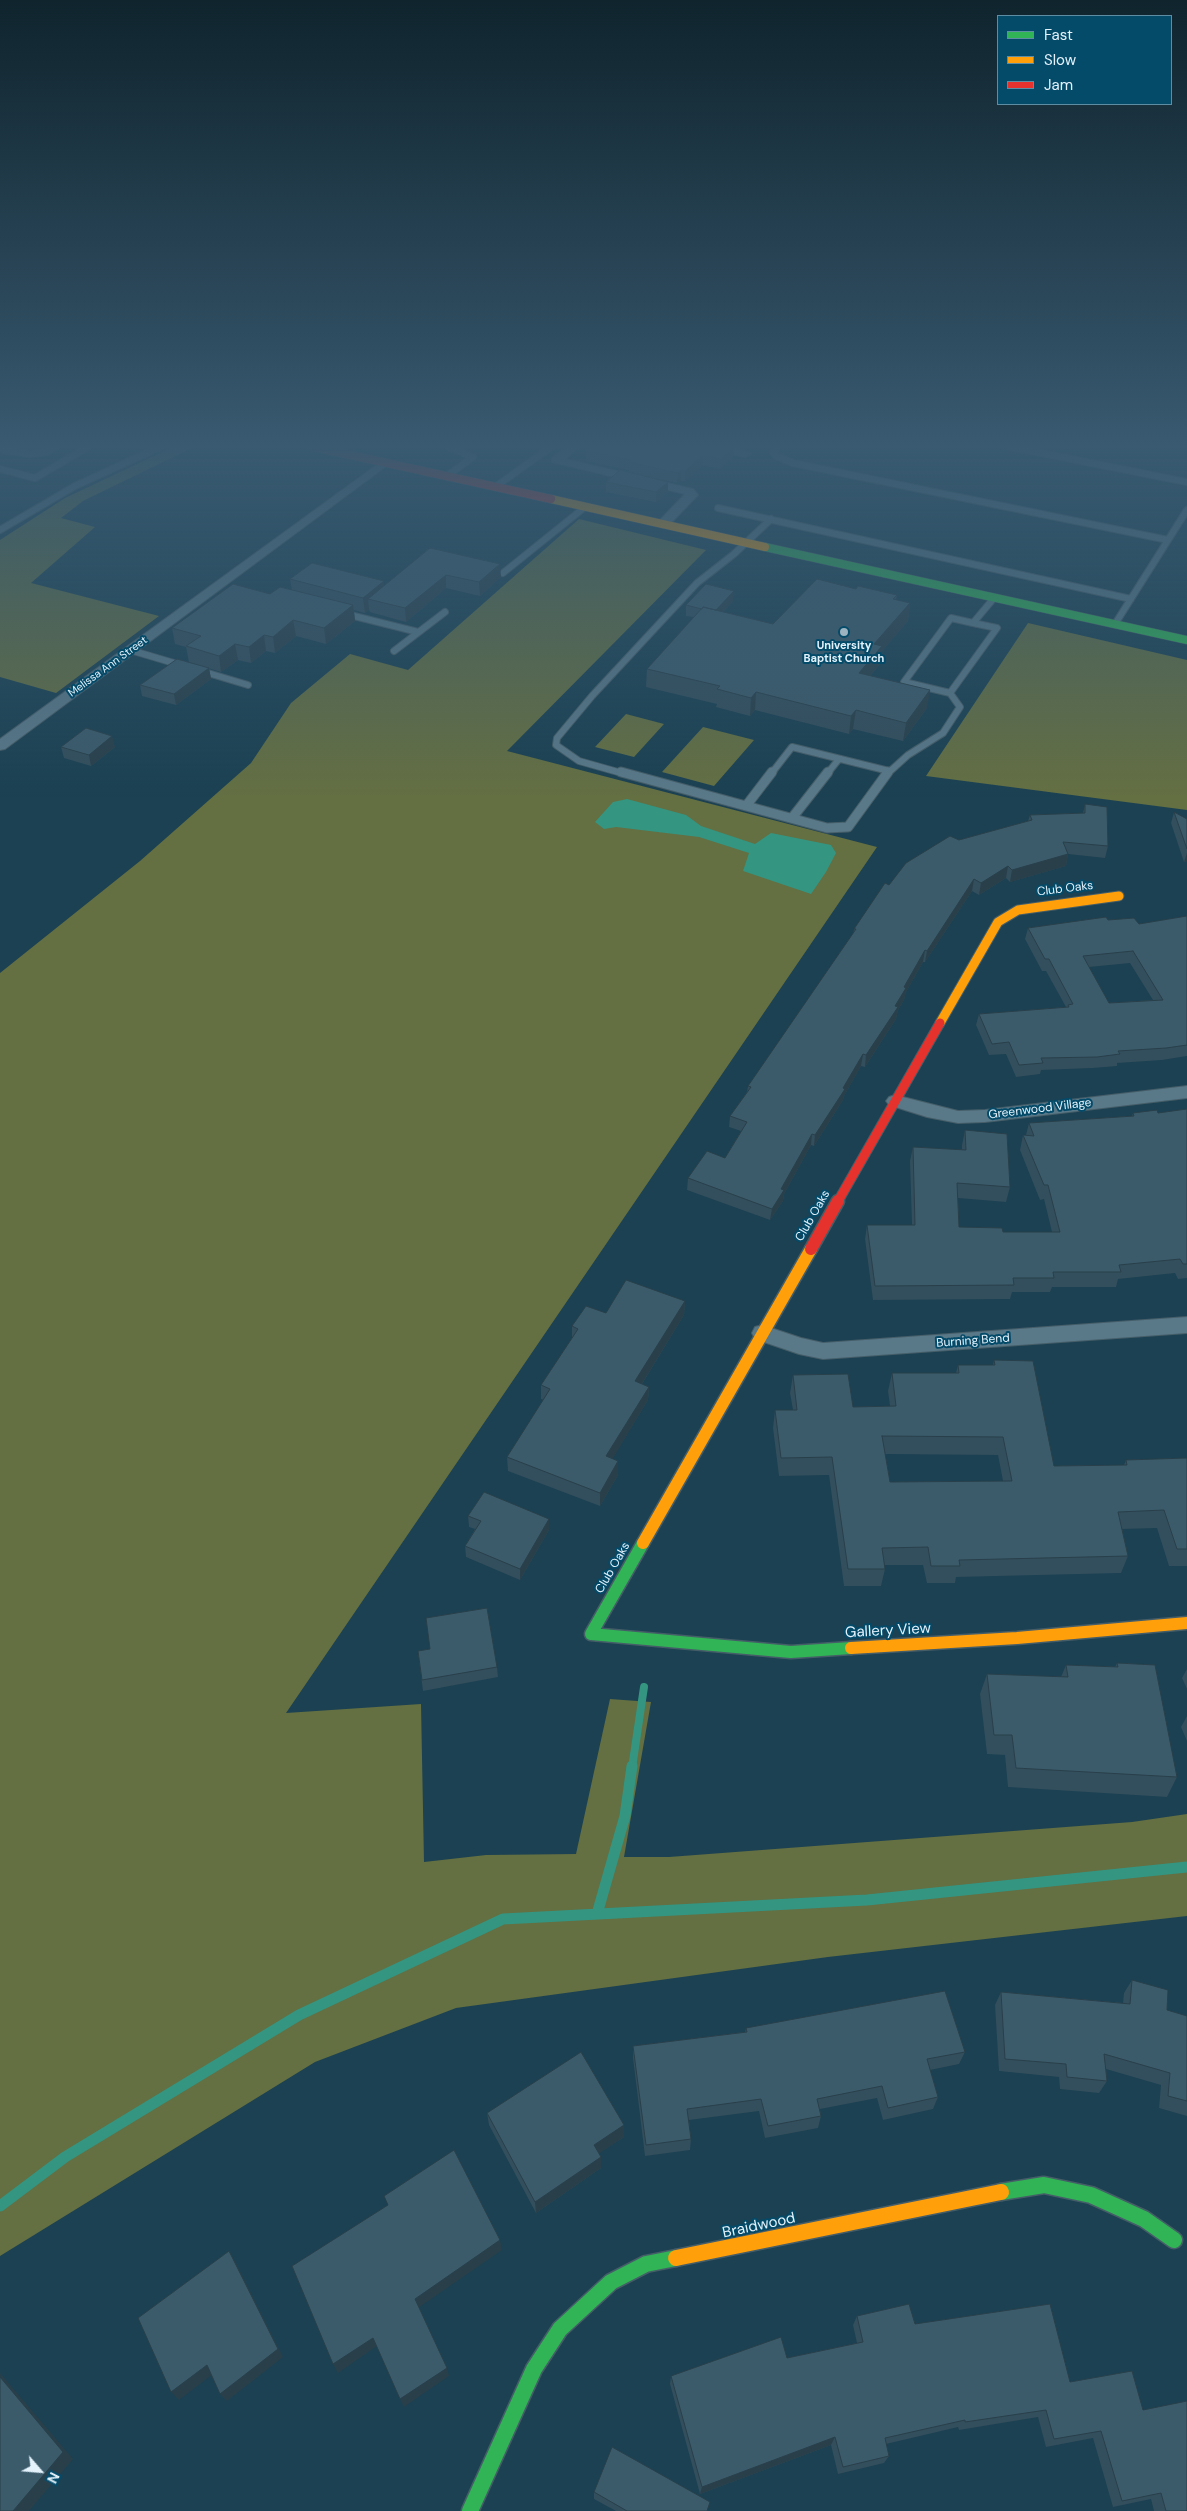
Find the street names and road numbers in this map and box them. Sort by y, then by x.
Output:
street label: Melissa Ann Street [66,634,150,700]
street label: Club Oaks [1036,878,1094,900]
street label: Greenwood Village [988,1096,1092,1122]
street label: Club Oaks [793,1188,833,1244]
street label: Burning Bend [936,1331,1010,1351]
street label: Club Oaks [593,1540,633,1596]
street label: Gallery View [845,1620,931,1642]
street label: Braidwood [721,2209,797,2243]

